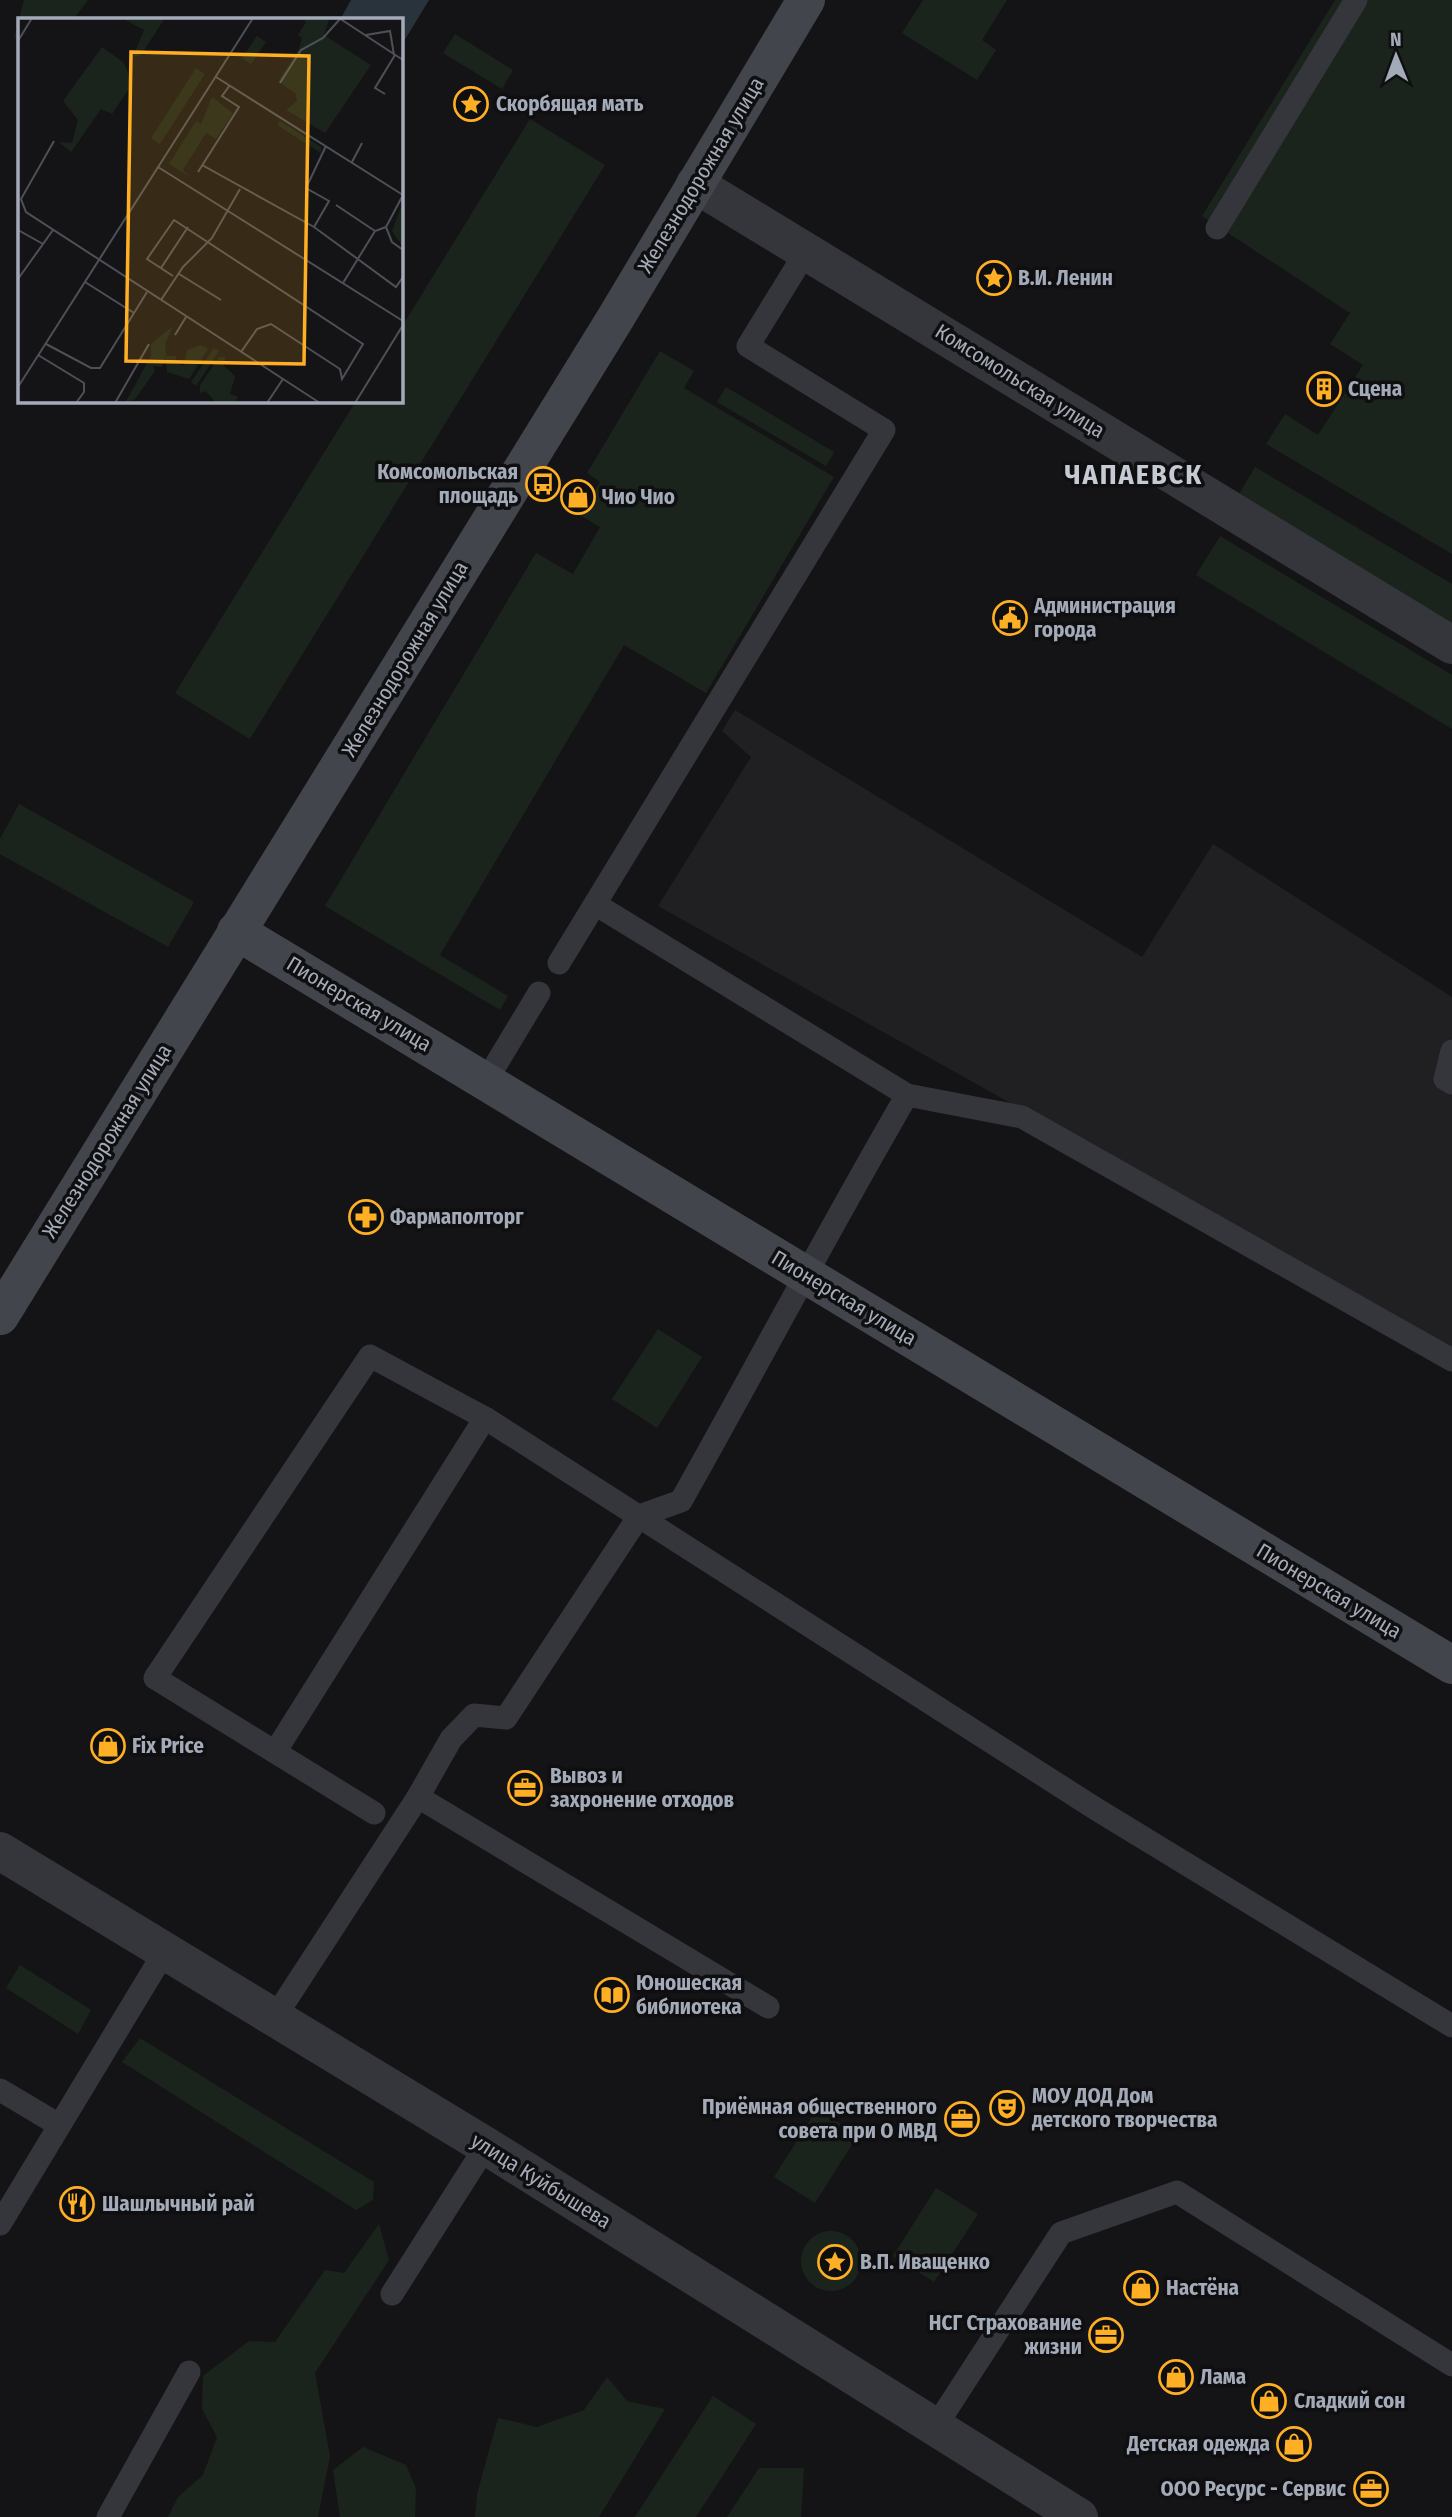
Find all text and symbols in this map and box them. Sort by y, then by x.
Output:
inset map [18,18,402,402]
north arrow [1361,21,1431,91]
text: N [1390,28,1402,51]
street label: Железнодорожная улица [632,72,770,278]
place icon: Скорбящая мать [452,85,490,123]
place label: Скорбящая мать [496,91,644,117]
place icon: В.И. Ленин [975,259,1013,297]
place label: В.И. Ленин [1018,265,1113,291]
street label: Комсомольская улица [930,318,1110,444]
building icon: Сцена [1305,370,1343,408]
place label: Сцена [1348,376,1402,402]
district label: ЧАПАЕВСК [1065,458,1203,491]
place label: Комсомольская площадь [377,459,518,509]
bus stop icon: Комсомольская площадь [524,465,562,503]
shop icon: Чио Чио [559,478,597,516]
place label: Чио Чио [602,484,675,510]
street label: Железнодорожная улица [336,556,474,762]
place label: Администрация города [1033,593,1176,643]
public building icon: Администрация города [991,599,1029,637]
street label: Пионерская улица [282,950,436,1058]
street label: Железнодорожная улица [37,1039,177,1243]
pharmacy icon: Фармаполторг [347,1198,385,1236]
place label: Фармаполторг [390,1204,524,1230]
street label: Пионерская улица [767,1244,921,1352]
street label: Пионерская улица [1252,1537,1406,1645]
shop icon: Fix Price [89,1727,127,1765]
place label: Fix Price [132,1733,204,1759]
place label: Вывоз и захронение отходов [550,1763,735,1813]
office icon: Вывоз и захронение отходов [506,1769,544,1807]
place label: Юношеская библиотека [636,1970,742,2020]
library icon: Юношеская библиотека [593,1976,631,2014]
place label: МОУ ДОД Дом детского творчества [1031,2083,1217,2133]
theatre icon: МОУ ДОД Дом детского творчества [988,2089,1026,2127]
place label: Приёмная общественного совета при О МВД [702,2094,937,2144]
office icon: Приёмная общественного совета при О МВД [943,2100,981,2138]
street label: улица Куйбышева [466,2128,616,2234]
restaurant icon: Шашлычный рай [58,2185,96,2223]
place label: Шашлычный рай [102,2191,255,2217]
place icon: В.П. Иващенко [816,2243,854,2281]
place label: В.П. Иващенко [860,2249,990,2275]
shop icon: Настёна [1122,2269,1160,2307]
place label: Настёна [1166,2275,1239,2301]
place label: НСГ Страхование жизни [929,2310,1082,2360]
office icon: НСГ Страхование жизни [1087,2316,1125,2354]
shop icon: Лама [1157,2358,1195,2396]
place label: Лама [1200,2364,1246,2390]
shop icon: Сладкий сон [1250,2382,1288,2420]
place label: Сладкий сон [1294,2388,1405,2414]
shop icon: Детская одежда [1275,2425,1313,2463]
place label: Детская одежда [1126,2431,1270,2457]
office icon: ООО Ресурс - Сервис [1352,2470,1390,2508]
place label: ООО Ресурс - Сервис [1161,2476,1347,2502]

